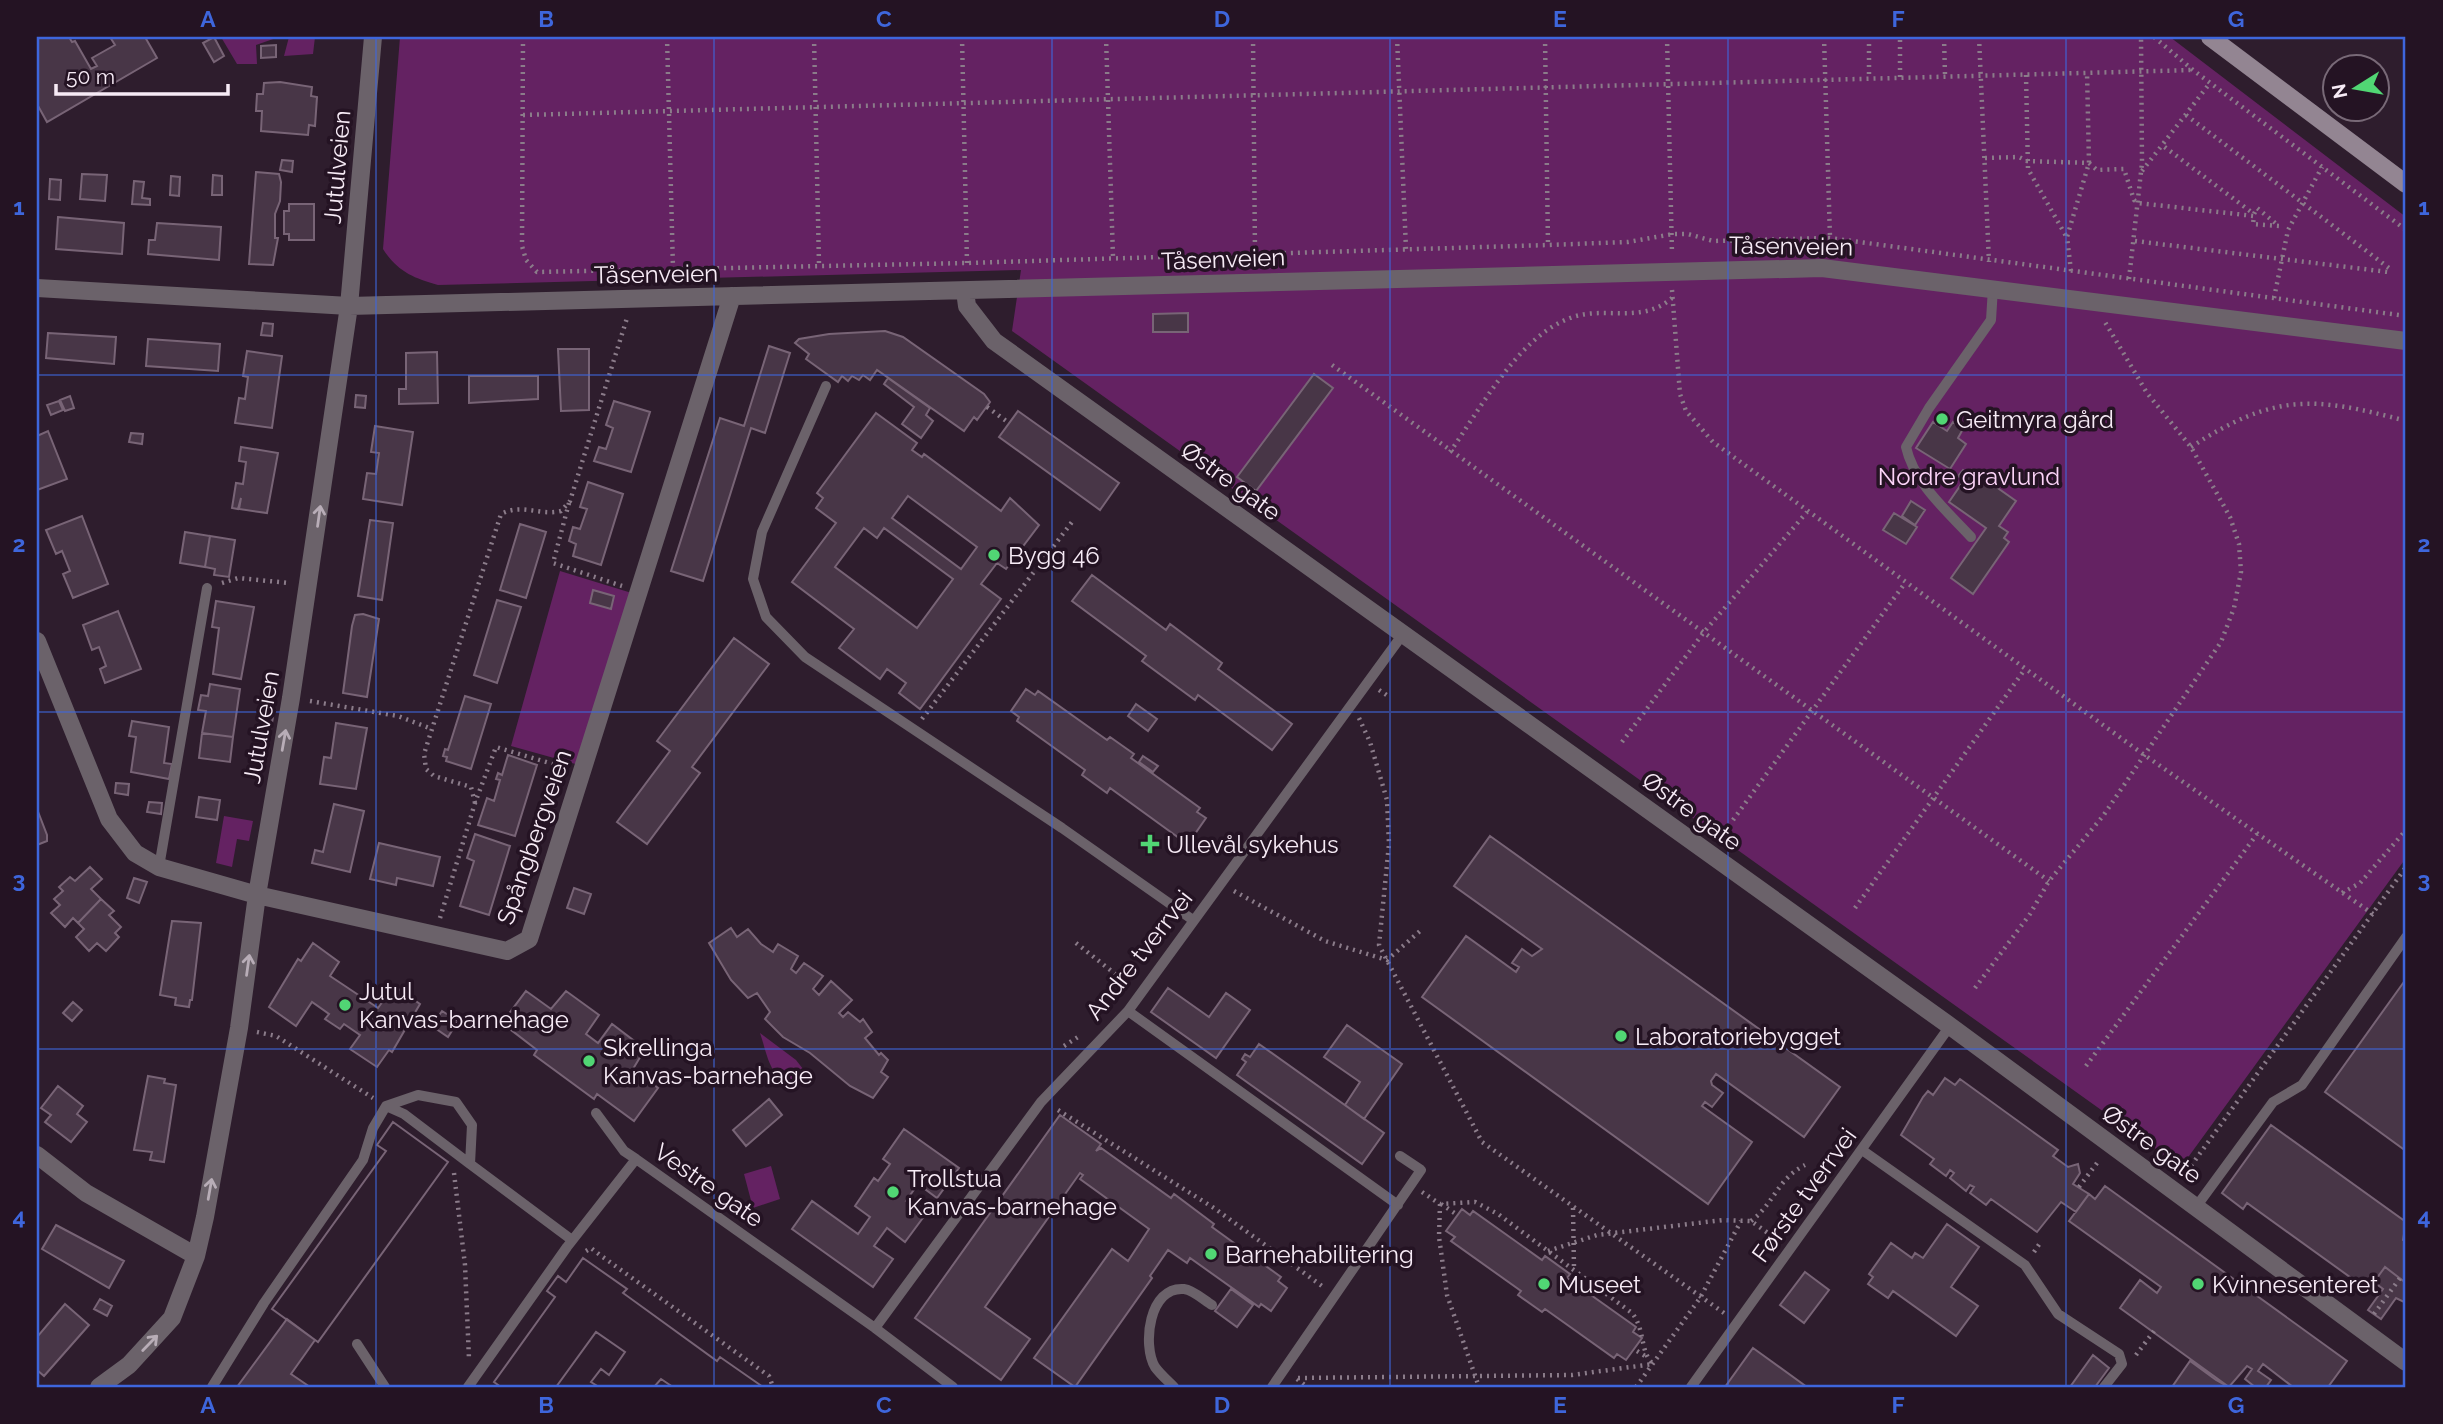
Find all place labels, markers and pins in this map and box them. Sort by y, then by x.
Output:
place label: Geitmyra gård [1956,405,2114,434]
marker: Geitmyra gård [1934,411,1950,427]
place label: Bygg 46 [1008,541,1100,570]
marker: Bygg 46 [986,547,1002,563]
place label: Ullevål sykehus [1166,830,1339,859]
marker: Ullevål sykehus [1140,834,1160,854]
place label: Jutul Kanvas-barnehage [359,977,569,1034]
marker: Jutul Kanvas-barnehage [337,997,353,1013]
place label: Laboratoriebygget [1635,1022,1841,1051]
marker: Laboratoriebygget [1613,1028,1629,1044]
place label: Skrellinga Kanvas-barnehage [603,1033,813,1090]
marker: Skrellinga Kanvas-barnehage [581,1053,597,1069]
place label: Trollstua Kanvas-barnehage [907,1164,1117,1221]
marker: Trollstua Kanvas-barnehage [885,1184,901,1200]
place label: Barnehabilitering [1225,1240,1414,1269]
marker: Barnehabilitering [1203,1246,1219,1262]
place label: Museet [1558,1270,1641,1299]
place label: Kvinnesenteret [2212,1270,2378,1299]
marker: Museet [1536,1276,1552,1292]
marker: Kvinnesenteret [2190,1276,2206,1292]

